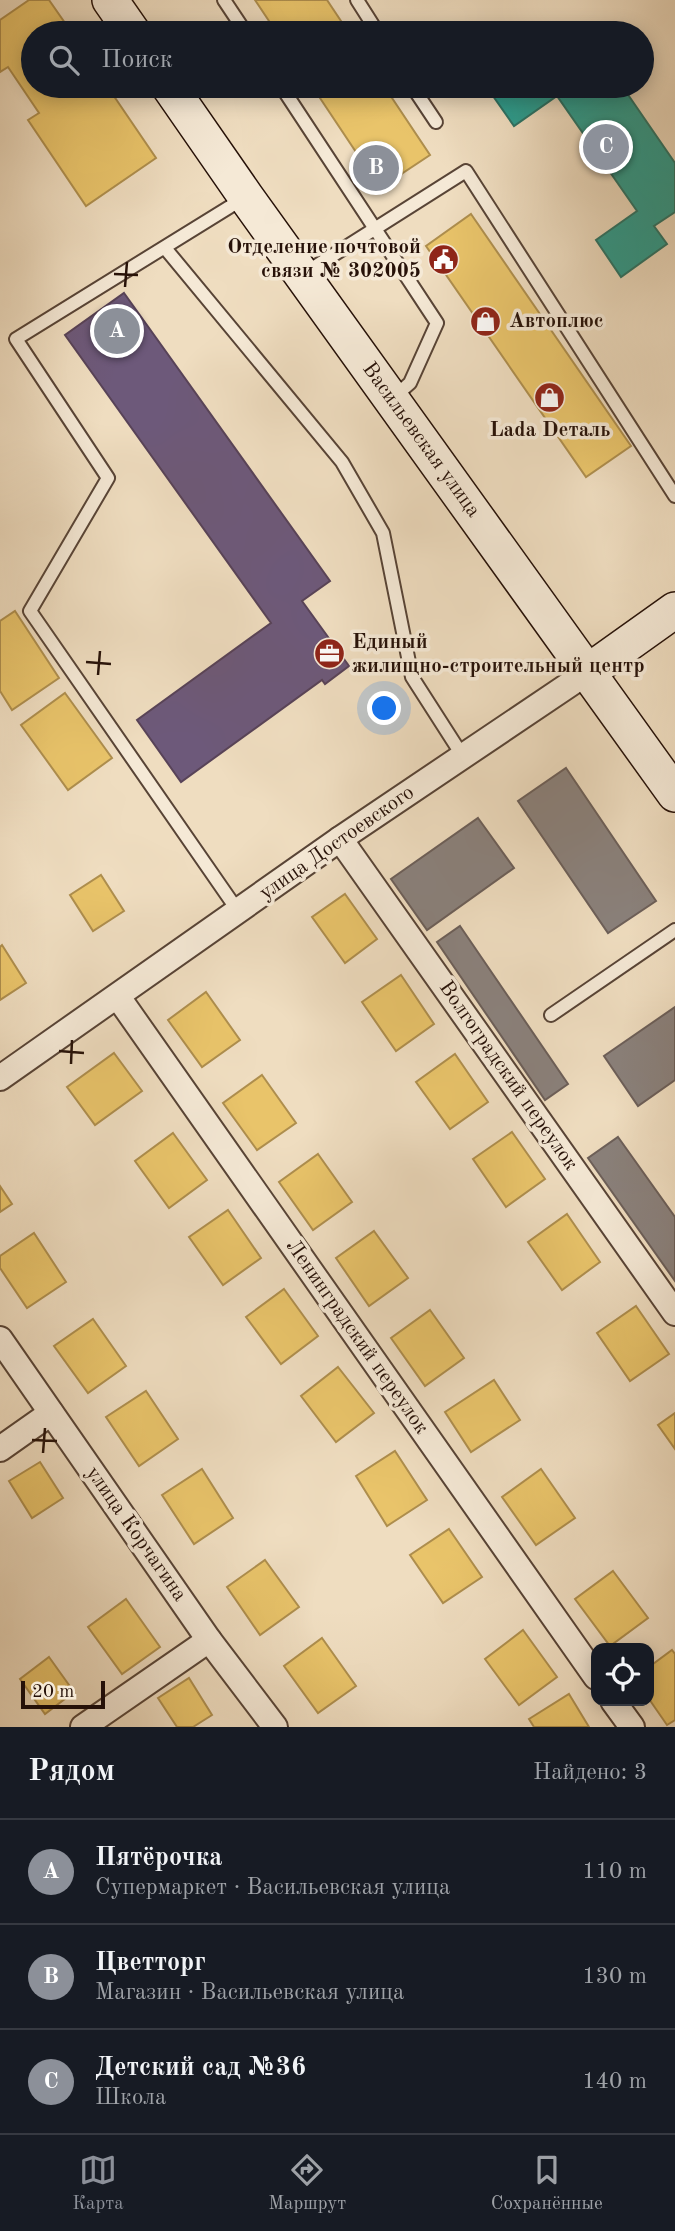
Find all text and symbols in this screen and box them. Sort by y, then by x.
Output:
search box [21,21,654,98]
icon: search [45,41,83,79]
text: Поиск [101,47,173,73]
pin: C [583,121,629,173]
pin: B [353,142,399,194]
place label: Отделение почтовой связи № 302005 [227,237,421,282]
public building icon: Отделение почтовой связи № 302005 [427,242,461,276]
shop icon: Автоплюс [469,304,503,338]
pin: A [94,305,140,357]
place label: Автоплюс [509,311,604,332]
street label: Васильевская улица [358,359,484,521]
shop icon: Lada Dеталь [533,381,567,415]
place label: Lada Dеталь [489,420,611,441]
place label: Единый жилищно-строительный центр [352,632,645,677]
office icon: Единый жилищно-строительный центр [312,637,346,671]
your location [367,691,401,725]
street label: улица Достоевского [256,782,418,904]
street label: Волгоградский переулок [435,977,582,1175]
street label: Ленинградский переулок [282,1236,433,1439]
street label: улица Корчагина [82,1463,190,1605]
map controls [591,1643,654,1706]
button: locate [591,1643,654,1706]
scale bar [21,1678,105,1710]
text: 20 m [32,1683,74,1702]
text: Рядом [28,1757,115,1787]
text: Найдено: 3 [533,1761,647,1784]
text: Пятёрочка [95,1845,223,1871]
text: A [42,1860,60,1883]
text: 110 m [582,1860,647,1883]
text: Супермаркет · Васильевская улица [95,1876,450,1899]
text: Цветторг [95,1950,206,1976]
text: B [43,1965,59,1988]
text: 130 m [582,1965,647,1988]
text: Магазин · Васильевская улица [95,1981,404,2004]
text: Детский сад №36 [95,2055,306,2081]
text: C [43,2070,59,2093]
text: 140 m [582,2070,647,2093]
text: Школа [95,2086,166,2109]
tab: Карта [72,2151,124,2216]
tab: Маршрут [268,2151,346,2216]
tab: Сохранённые [491,2151,603,2216]

